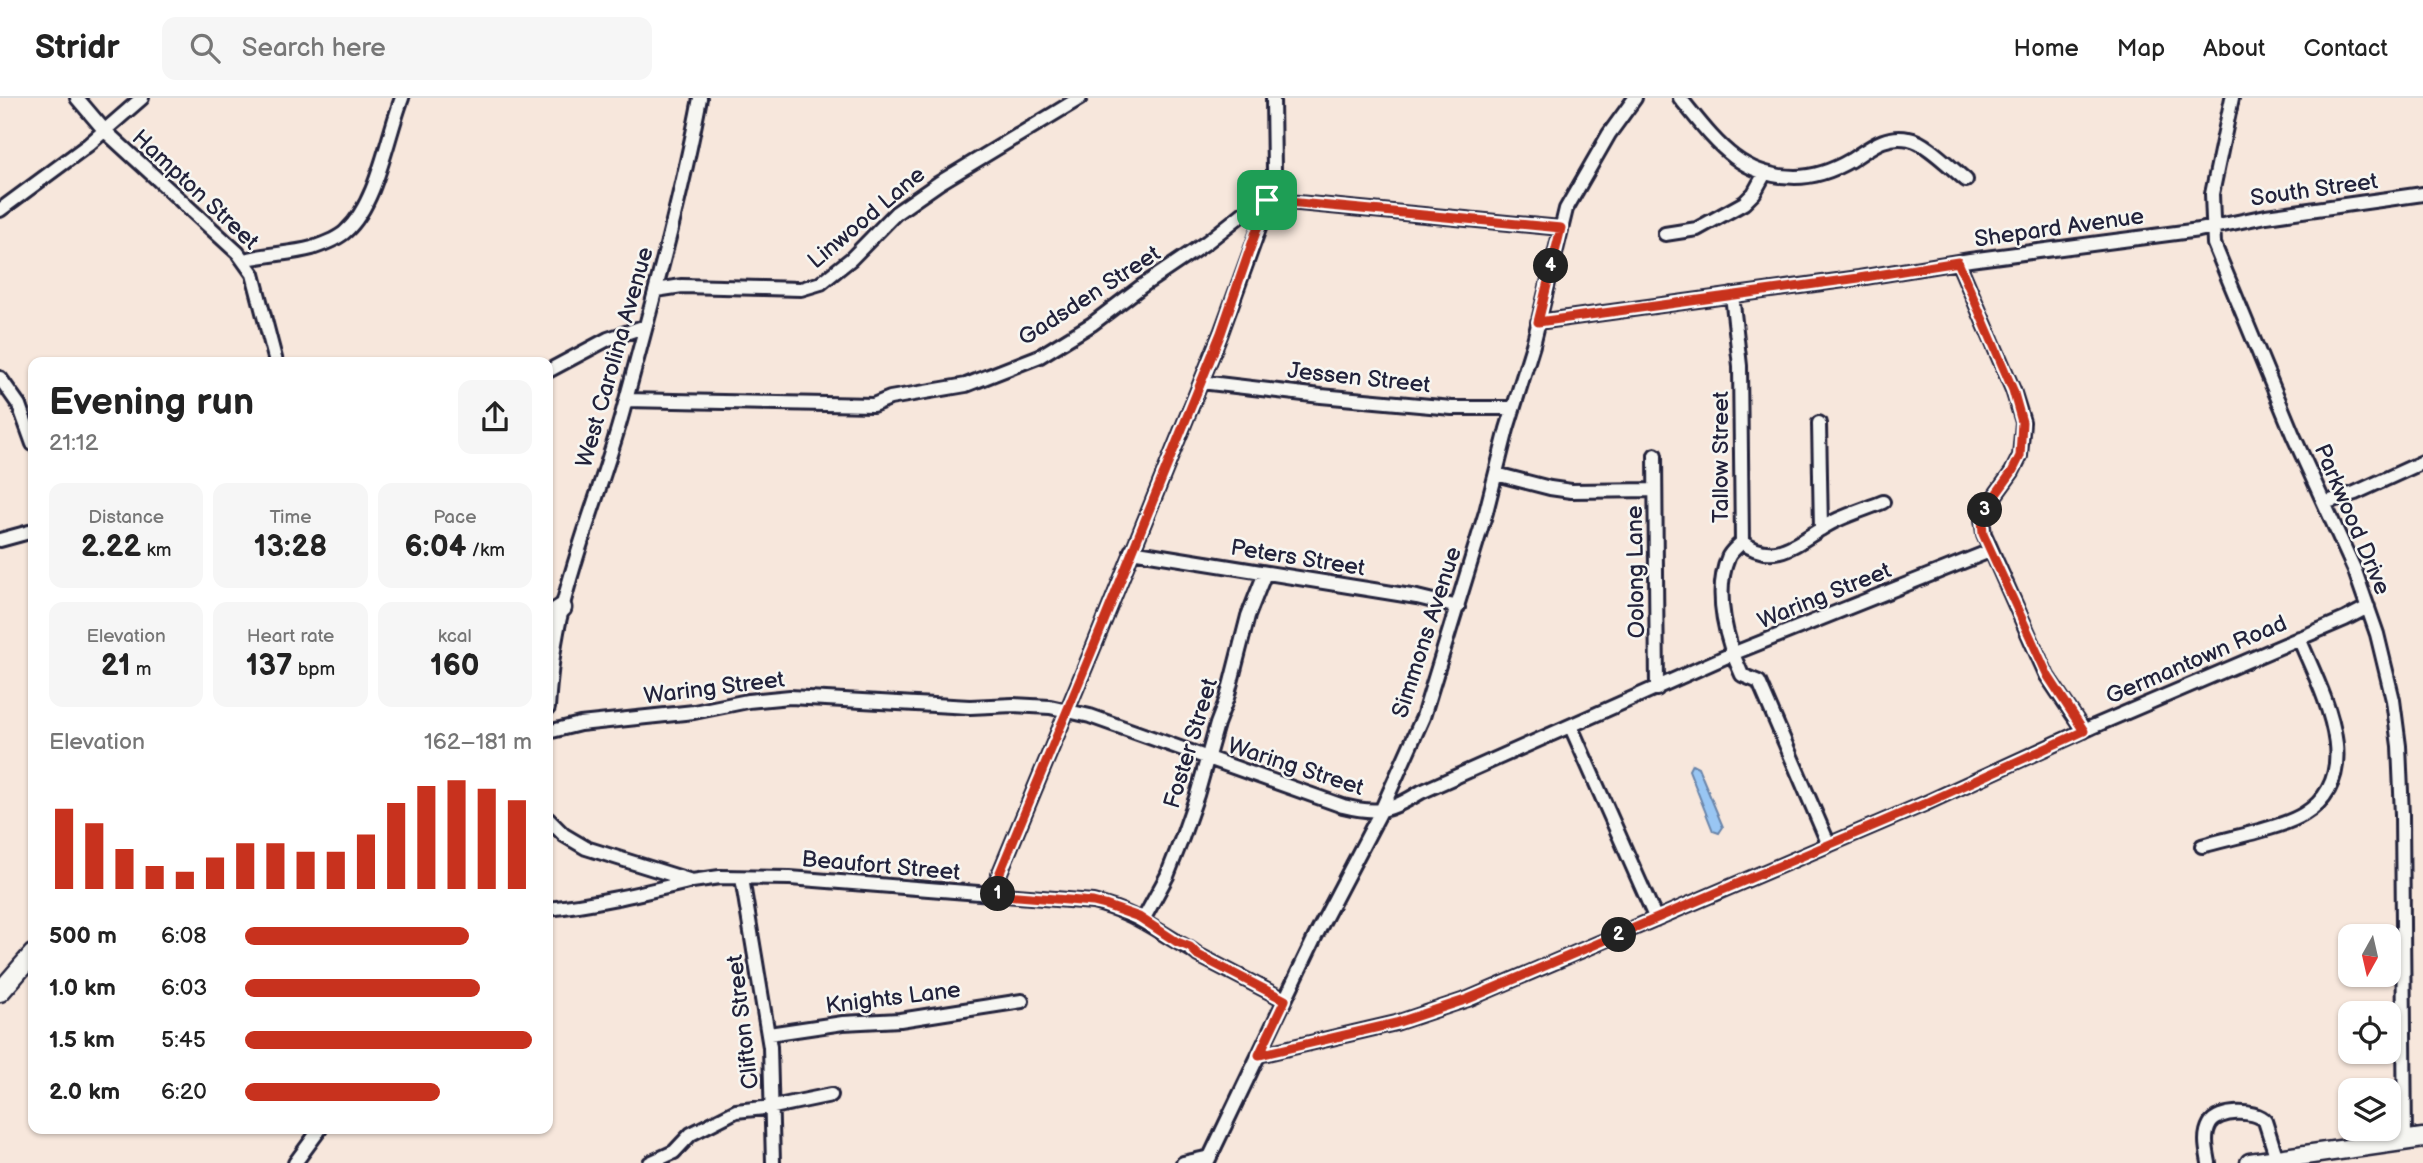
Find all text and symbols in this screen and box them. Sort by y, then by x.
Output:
search box [162,17,652,80]
text: Stridr [35,28,120,68]
icon: search [186,29,224,67]
text: Search here [242,33,386,64]
text: Home [2014,34,2079,63]
text: Map [2117,34,2165,63]
text: About [2203,34,2265,63]
text: Contact [2303,34,2388,63]
street label: Hampton Street [126,124,265,256]
street label: Linwood Lane [802,161,931,275]
street label: South Street [2249,167,2380,213]
pin [1237,170,1297,230]
icon: arrive [1248,181,1286,219]
street label: Shepard Avenue [1972,202,2146,254]
street label: Gadsden Street [1013,240,1166,352]
street label: West Carolina Avenue [570,244,660,471]
pin: 4 [1534,248,1568,284]
text: 4 [1545,254,1556,277]
street label: Jessen Street [1286,357,1432,399]
text: Evening run [49,380,254,425]
button: share [458,380,532,454]
street label: Tallow Street [1707,391,1735,523]
text: 21:12 [49,429,98,457]
street label: Parkwood Drive [2308,440,2396,599]
pin: 3 [1968,492,2002,528]
text: 3 [1979,498,1990,521]
street label: Oolong Lane [1621,505,1651,639]
text: Distance [88,506,164,529]
text: Time [269,506,312,529]
text: Pace [433,506,476,529]
text: 2.22 [81,529,141,565]
text: 13:28 [254,529,327,565]
text: 6:04 [405,529,466,565]
street label: Peters Street [1229,534,1367,582]
text: km [141,539,172,562]
text: /km [466,539,505,562]
street label: Simmons Avenue [1386,543,1468,721]
street label: Waring Street [1754,556,1895,635]
street label: Germantown Road [2102,609,2291,711]
text: Elevation [87,625,166,648]
text: Heart rate [247,625,334,648]
text: kcal [438,625,472,648]
text: 21 [101,648,131,684]
text: 137 [246,648,293,684]
text: 160 [430,648,480,684]
text: m [131,658,152,681]
text: bpm [293,658,335,681]
street label: Waring Street [642,665,786,711]
street label: Foster Street [1158,675,1224,812]
text: Elevation [49,728,145,756]
text: 162–181 m [424,728,532,756]
street label: Waring Street [1224,732,1367,802]
street label: Beaufort Street [800,845,961,887]
pin: 1 [981,876,1016,912]
text: 1 [994,882,1002,905]
pin: 2 [1602,918,1636,952]
text: 500 m [49,922,117,950]
text: 6:08 [161,922,207,950]
text: 2 [1613,923,1624,946]
north arrow [2338,924,2401,987]
map controls [2338,924,2401,1141]
street label: Clifton Street [721,953,765,1091]
text: 1.0 km [49,974,116,1002]
text: 6:03 [161,974,207,1002]
street label: Knights Lane [824,976,962,1020]
button: locate [2338,1001,2401,1064]
text: 1.5 km [49,1026,115,1054]
text: 5:45 [161,1026,206,1054]
text: 2.0 km [49,1078,120,1106]
text: 6:20 [161,1078,207,1106]
button: layers [2338,1078,2401,1141]

